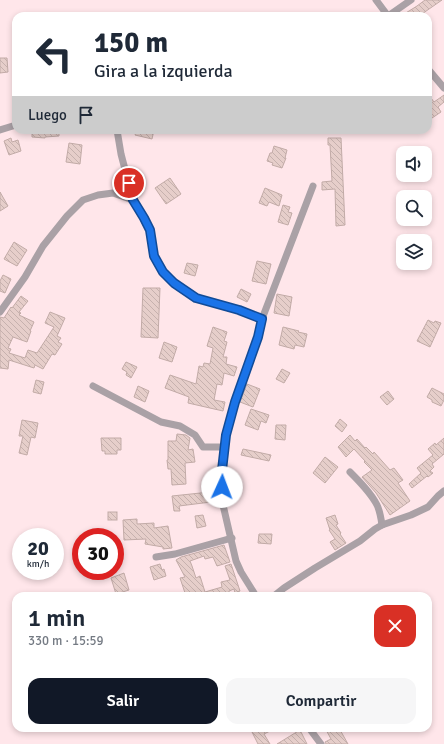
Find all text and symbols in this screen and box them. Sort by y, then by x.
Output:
text: 150 m [94,26,168,60]
icon: left [28,28,80,80]
text: Gira a la izquierda [94,60,233,82]
icon: arrive [75,104,97,126]
text: Luego [28,106,67,124]
map controls [396,146,432,270]
button: sound [396,146,432,182]
pin [112,166,146,200]
icon: arrive [118,172,140,194]
button: search [396,190,432,226]
button: layers [396,234,432,270]
position arrow [201,466,243,508]
speed limit sign: 30 [72,528,124,580]
text: 20 [27,536,49,561]
text: km/h [27,558,49,570]
text: 1 min [28,603,85,633]
button: close [374,605,416,647]
text: 330 m · 15:59 [28,633,104,649]
button: Salir [28,678,218,724]
button: Compartir [226,678,416,724]

